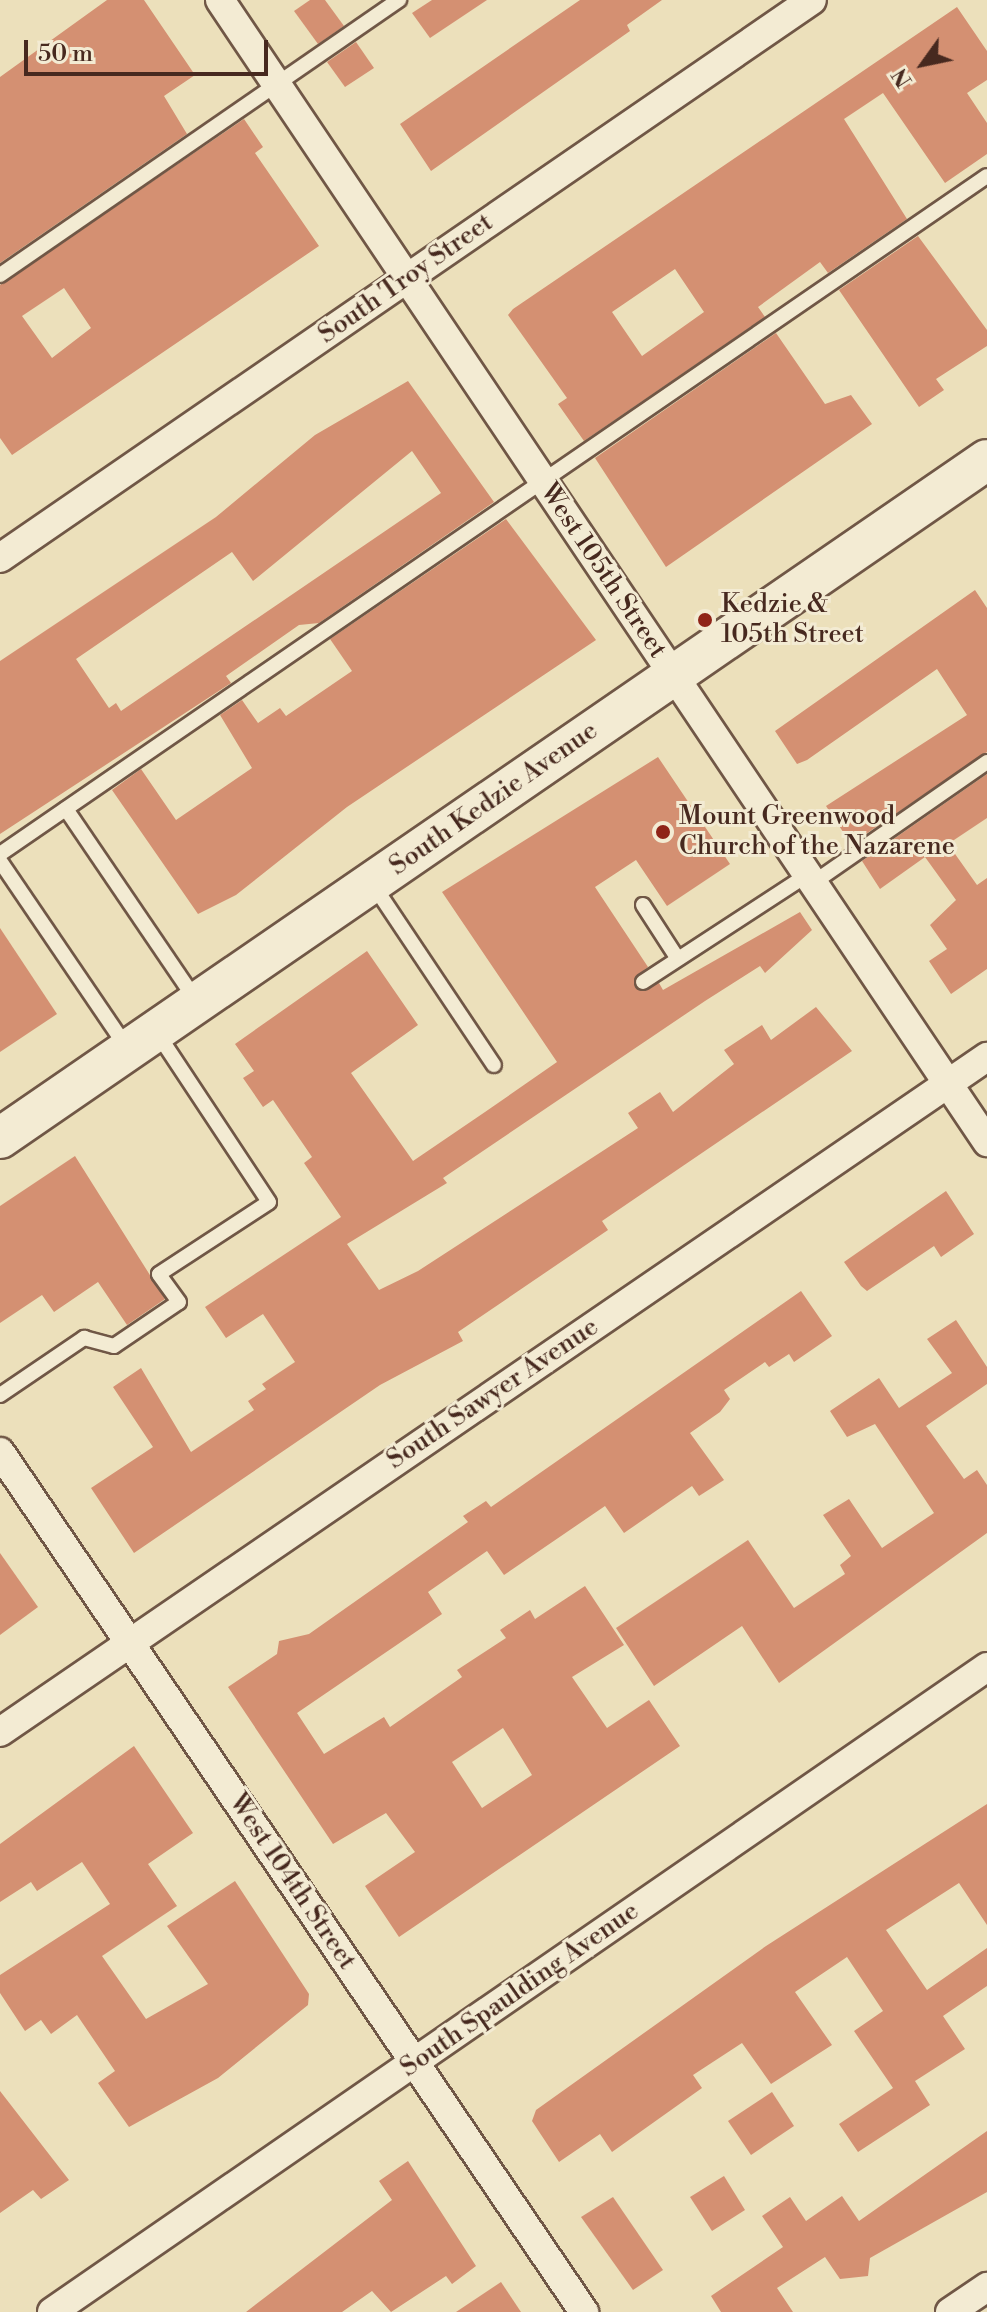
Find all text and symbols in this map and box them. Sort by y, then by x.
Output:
scale bar [28,24,272,74]
north arrow [883,24,963,104]
text: 50 m [38,39,93,69]
text: N [886,63,919,92]
street label: South Troy Street [313,207,499,351]
street label: West 105th Street [533,478,673,664]
place label: Kedzie & 105th Street [721,589,864,650]
marker: Kedzie & 105th Street [696,611,714,629]
street label: South Kedzie Avenue [384,715,604,883]
place label: Mount Greenwood Church of the Nazarene [679,801,955,862]
marker: Mount Greenwood Church of the Nazarene [654,823,672,841]
street label: South Sawyer Avenue [381,1312,605,1476]
street label: West 104th Street [222,1788,362,1976]
street label: South Spaulding Avenue [395,1896,645,2084]

